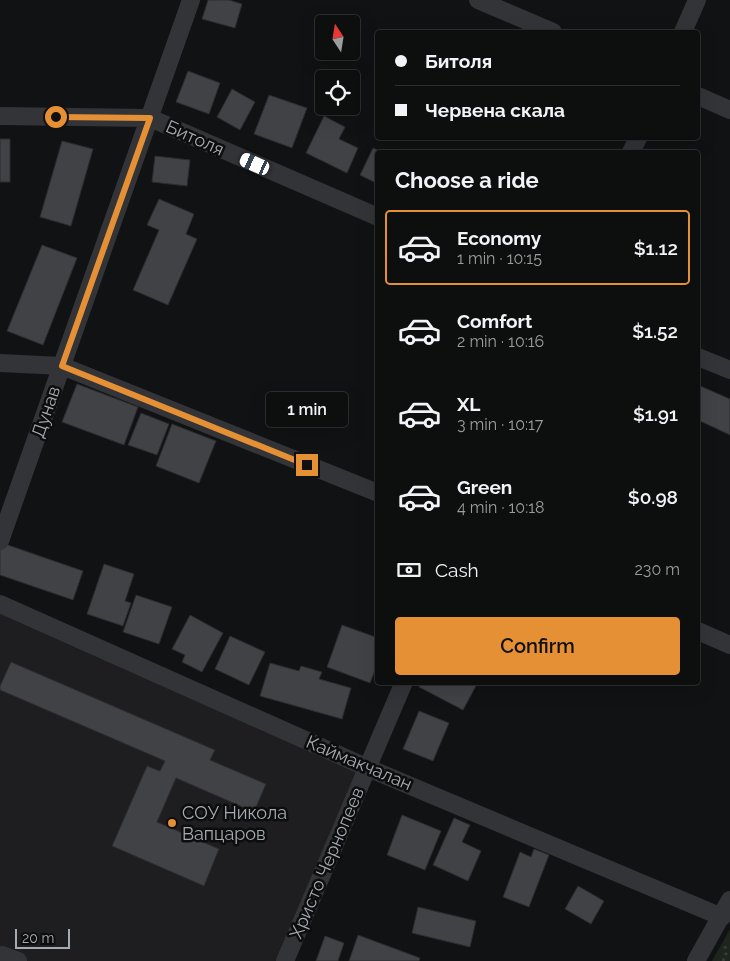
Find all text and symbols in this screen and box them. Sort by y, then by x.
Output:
north arrow [315,15,360,60]
map controls [315,15,360,115]
text: Битоля [425,50,492,72]
button: locate [315,70,360,115]
text: Червена скала [425,99,565,121]
route start [45,106,67,128]
street label: Битоля [163,115,227,160]
car [238,151,271,177]
text: Choose a ride [395,167,539,193]
icon: car [397,225,442,270]
text: Economy [457,227,541,249]
text: $1.12 [634,237,678,259]
text: 1 min · 10:15 [457,249,542,268]
icon: car [397,308,442,353]
text: Comfort [457,310,532,332]
text: $1.52 [632,320,678,342]
text: 2 min · 10:16 [457,332,544,351]
street label: Дунав [27,383,64,440]
icon: car [397,391,442,436]
callout: 1 min [266,392,348,428]
text: XL [457,393,480,415]
text: 1 min [287,400,327,419]
text: $1.91 [633,403,678,425]
text: 3 min · 10:17 [457,415,543,434]
route end [296,454,318,476]
icon: car [397,474,442,519]
text: Green [457,476,512,498]
text: $0.98 [628,486,678,508]
text: 4 min · 10:18 [457,498,545,517]
icon: cash [395,556,423,584]
text: Cash [435,559,479,581]
text: 230 m [635,560,680,579]
button: Confirm [395,617,680,675]
street label: Каймакчалан [303,731,415,794]
street label: Христо Чернопеев [285,784,368,942]
place label: СОУ Никола Вапцаров [182,802,287,844]
marker: СОУ Никола Вапцаров [166,817,178,829]
scale bar [15,926,70,949]
text: 20 m [22,930,54,946]

